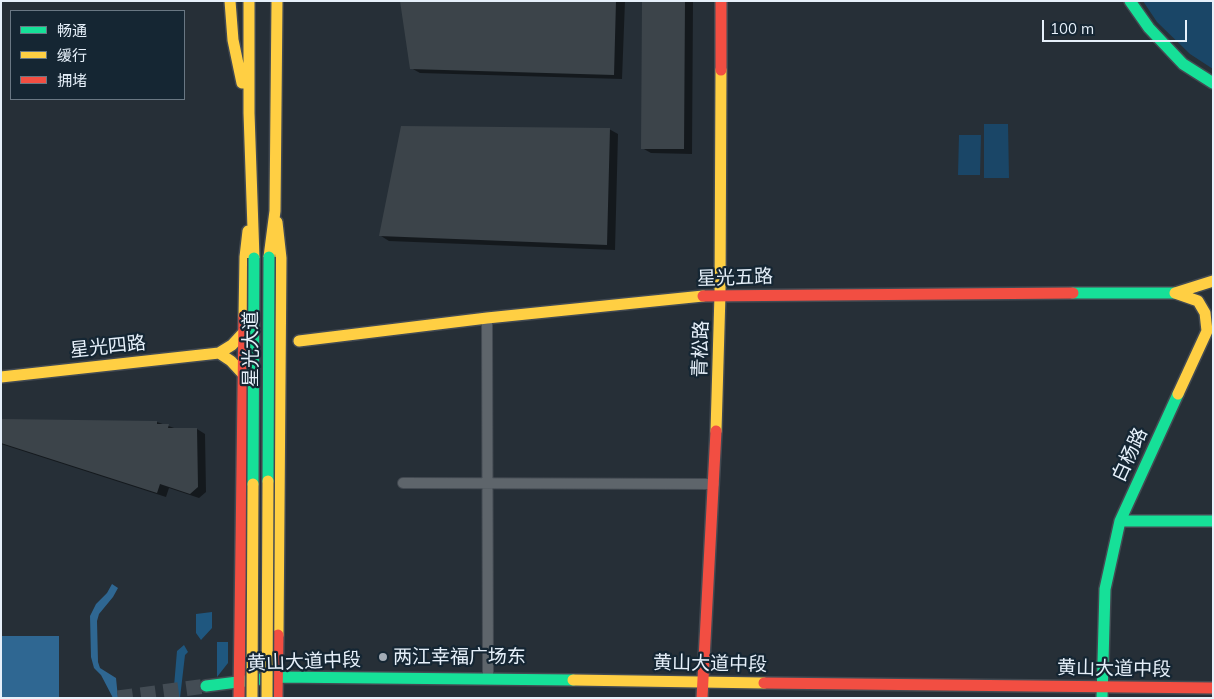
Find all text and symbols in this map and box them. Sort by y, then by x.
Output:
legend [10,10,185,100]
scale bar [1044,10,1189,42]
text: 100 m [1050,19,1094,38]
text: 畅通 [57,21,87,40]
text: 缓行 [57,46,87,65]
text: 拥堵 [57,71,87,90]
street label: 星光五路 [697,265,773,291]
street label: 星光大道 [240,311,262,387]
street label: 青松路 [689,320,713,378]
street label: 星光四路 [69,332,147,362]
street label: 白杨路 [1108,424,1152,486]
place label: 两江幸福广场东 [393,646,526,668]
street label: 黄山大道中段 [247,649,361,675]
marker: 两江幸福广场东 [377,651,389,663]
street label: 黄山大道中段 [653,652,767,676]
street label: 黄山大道中段 [1057,657,1171,681]

